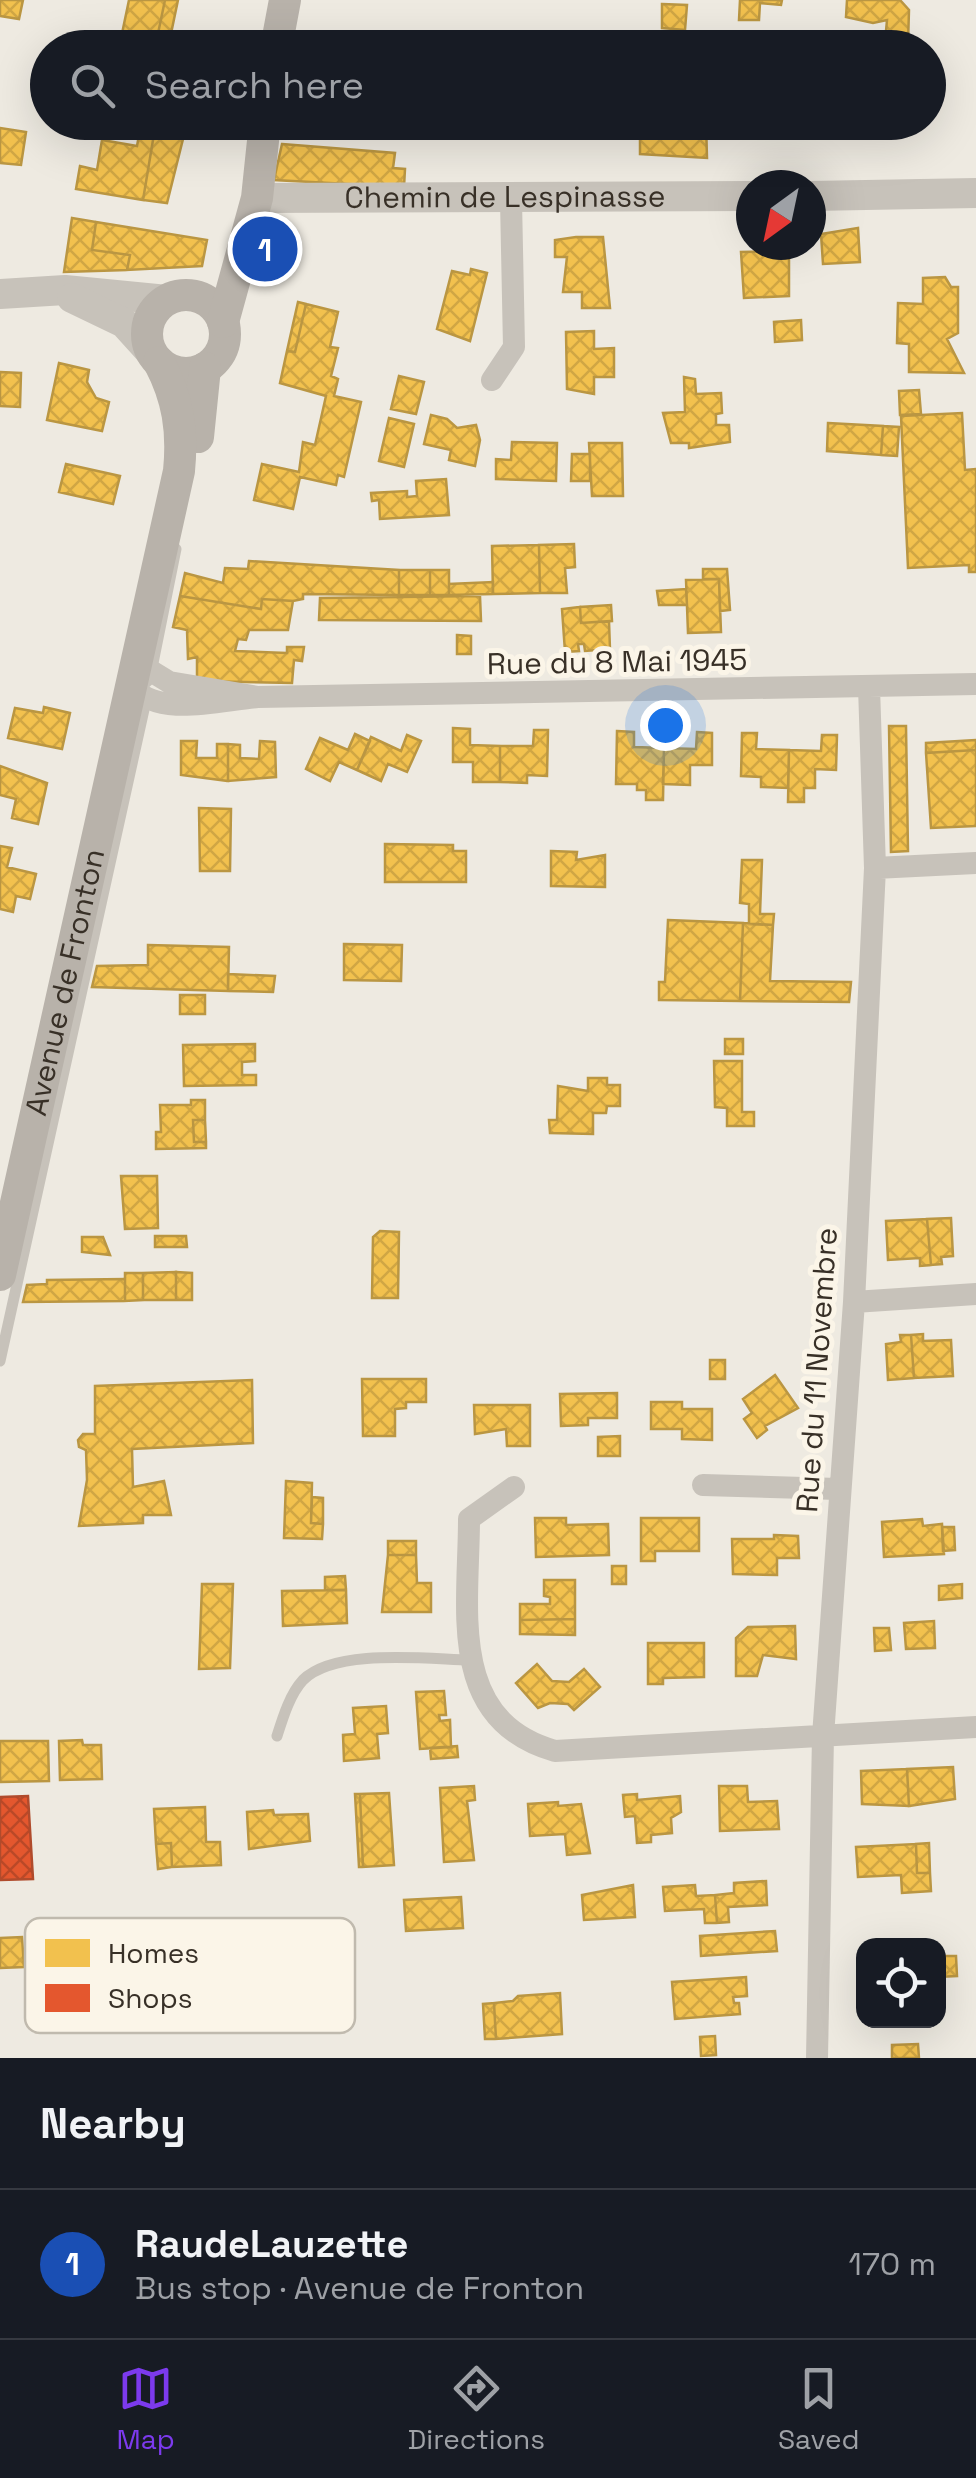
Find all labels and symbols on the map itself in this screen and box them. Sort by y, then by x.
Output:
north arrow [736,170,826,260]
street label: Chemin de Lespinasse [344,176,666,217]
pin: 1 [232,212,298,286]
street label: Rue du 8 Mai 1945 [486,640,748,683]
your location [640,700,691,751]
street label: Avenue de Fronton [16,845,113,1119]
street label: Rue du 11 Novembre [787,1226,846,1514]
legend [25,1918,355,2033]
text: Homes [108,1935,199,1971]
text: Shops [108,1980,192,2016]

